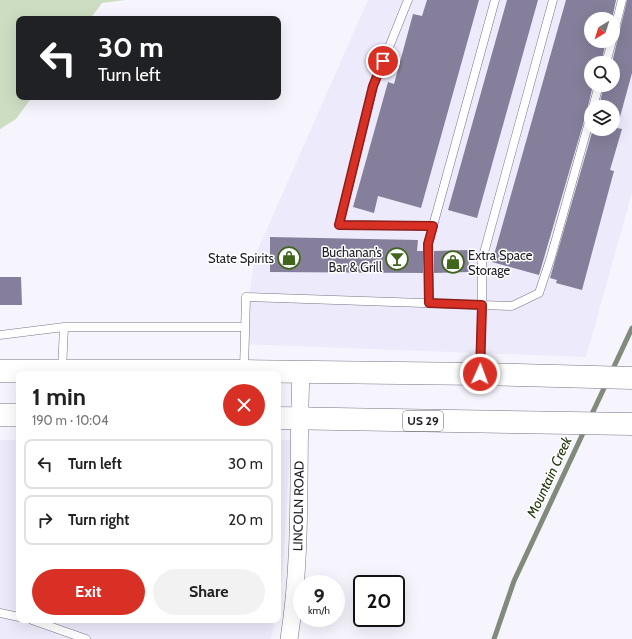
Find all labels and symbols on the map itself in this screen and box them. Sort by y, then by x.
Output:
north arrow [584,12,620,48]
pin [366,44,400,78]
place label: Buchanan’s Bar & Grill [322,244,383,275]
shop icon: State Spirits [276,245,302,271]
bar icon: Buchanan’s Bar & Grill [384,246,410,272]
place label: Extra Space Storage [468,247,533,278]
shop icon: Extra Space Storage [440,249,466,275]
place label: State Spirits [208,250,275,266]
position arrow [459,353,501,395]
road number: US 29 [403,411,443,431]
water label: Mountain Creek [522,433,576,521]
street label: LINCOLN ROAD [289,461,307,551]
speed limit sign: 20 [353,575,405,627]

